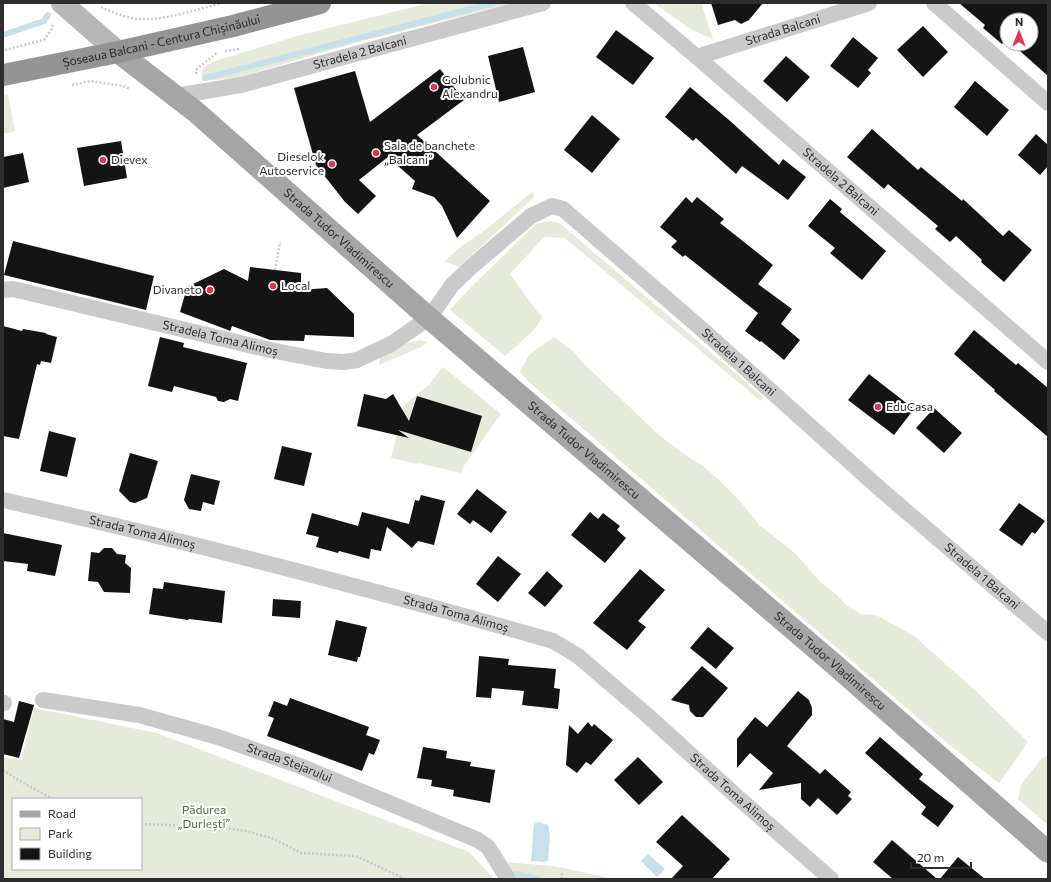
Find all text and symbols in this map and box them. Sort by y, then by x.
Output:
street label: Șoseaua Balcani - Centura Chișinăului [61,11,262,70]
street label: Strada Balcani [743,11,822,47]
north arrow [999,12,1039,52]
text: N [1015,15,1023,28]
street label: Stradela 2 Balcani [311,32,408,71]
place label: Golubnic Alexandru [442,72,498,100]
marker: Golubnic Alexandru [429,82,439,92]
place label: Sala de banchete „Balcani” [384,138,475,166]
street label: Stradela 2 Balcani [800,144,882,218]
marker: Sala de banchete „Balcani” [371,148,381,158]
place label: Dieselok Autoservice [259,149,324,177]
place label: Dievex [111,152,148,166]
marker: Dievex [98,155,108,165]
marker: Dieselok Autoservice [327,159,337,169]
street label: Strada Tudor Vladimirescu [281,185,398,290]
place label: Local [281,278,310,292]
marker: Local [268,281,278,291]
place label: Divaneto [153,282,202,296]
marker: Divaneto [205,285,215,295]
street label: Stradela Toma Alimoș [161,317,279,358]
street label: Stradela 1 Balcani [700,325,779,398]
street label: Strada Tudor Vladimirescu [525,398,643,501]
place label: EduCasa [886,399,933,413]
marker: EduCasa [873,402,883,412]
street label: Strada Toma Alimoș [88,512,197,552]
street label: Stradela 1 Balcani [942,539,1023,612]
street label: Strada Toma Alimoș [402,592,510,635]
street label: Strada Tudor Vladimirescu [772,608,889,712]
street label: Strada Stejarului [245,740,334,785]
street label: Strada Toma Alimoș [688,750,778,834]
legend [12,798,142,870]
park label: Pădurea „Durlești” [178,802,231,831]
text: Road [48,806,76,820]
text: Park [48,826,74,840]
scale bar [911,844,971,870]
text: Building [48,846,92,860]
text: 20 m [917,850,944,864]

